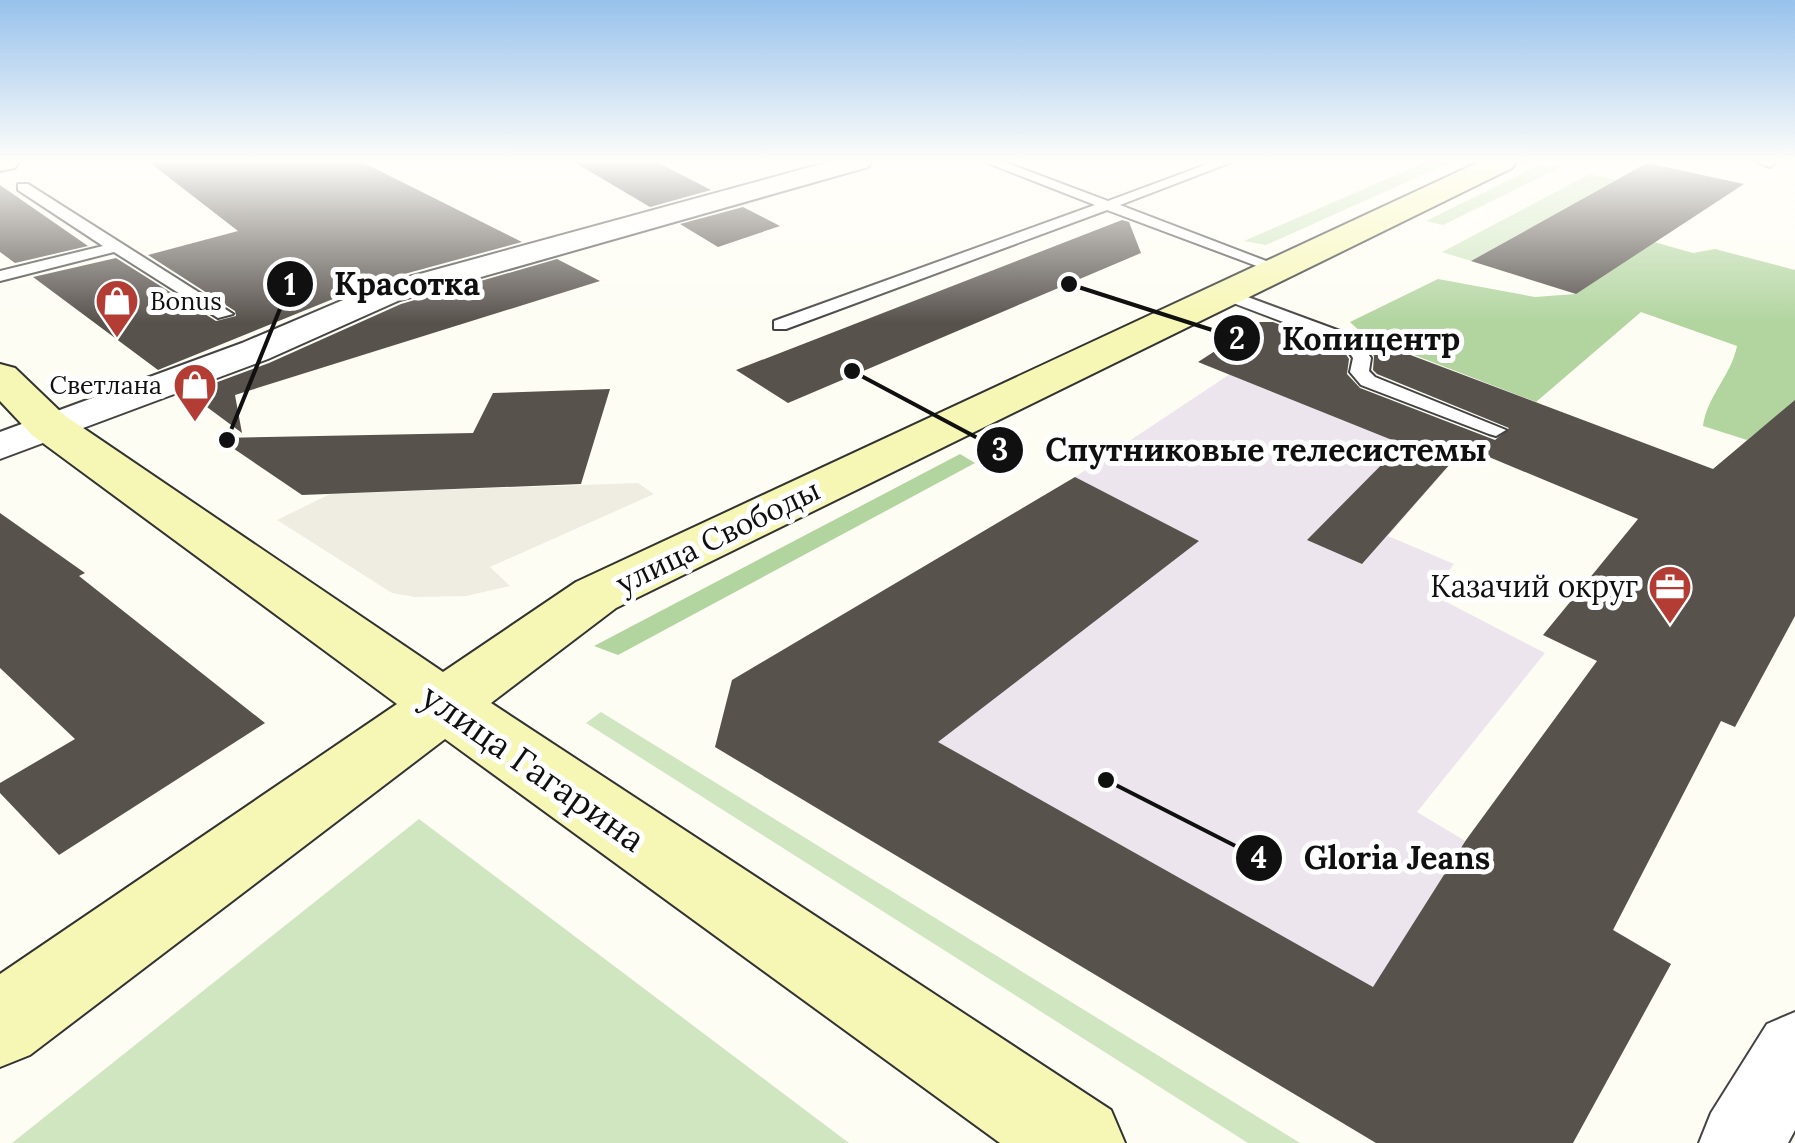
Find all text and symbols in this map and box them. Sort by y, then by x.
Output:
callout: Красотка [265,253,500,315]
text: Красотка [334,263,480,304]
text: 1 [284,265,296,303]
shop icon: Bonus [94,278,140,339]
place label: Bonus [150,285,222,317]
callout: Копицентр [1212,307,1480,369]
text: Копицентр [1282,318,1460,359]
text: 2 [1229,319,1245,357]
shop icon: Светлана [172,362,218,423]
place label: Светлана [49,369,162,401]
callout: Спутниковые телесистемы [975,419,1507,481]
text: Спутниковые телесистемы [1045,429,1487,470]
text: 3 [992,430,1008,468]
street label: улица Свободы [609,470,826,603]
office icon: Казачий округ [1647,564,1693,625]
place label: Казачий округ [1430,567,1638,606]
street label: улица Гагарина [413,674,654,861]
callout: Gloria Jeans [1234,827,1510,889]
text: Gloria Jeans [1304,837,1490,878]
text: 4 [1251,838,1267,876]

